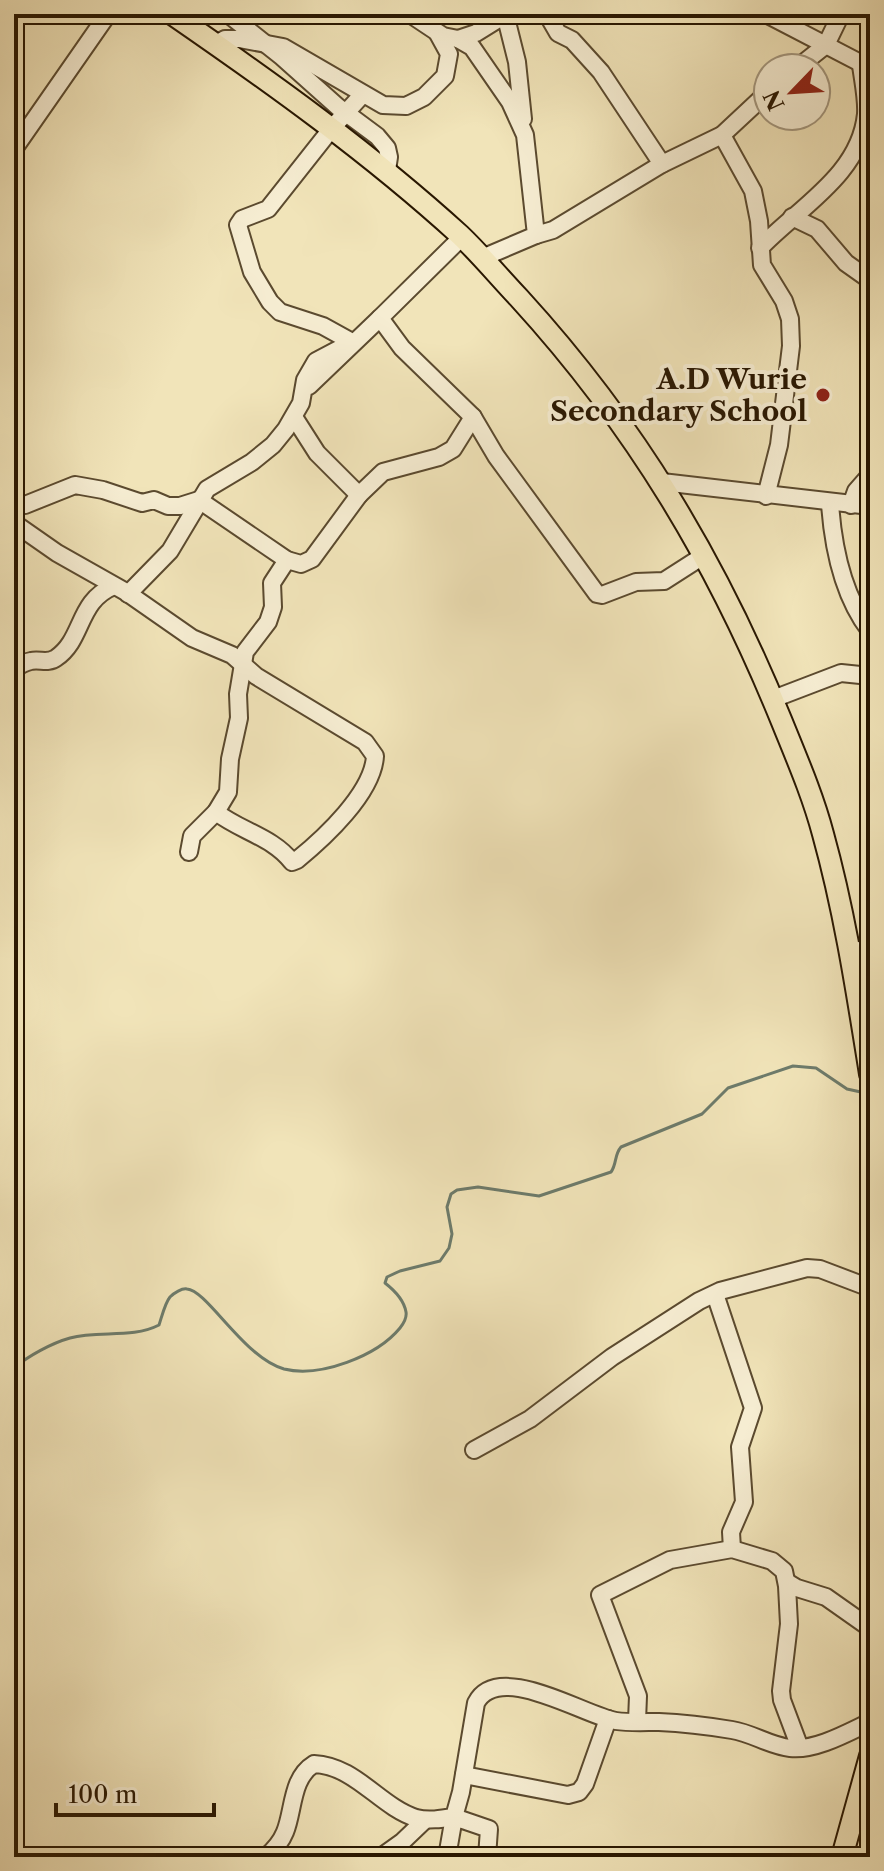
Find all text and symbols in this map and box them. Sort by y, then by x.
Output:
north arrow [752,52,832,132]
text: N [758,86,791,115]
place label: A.D Wurie Secondary School [550,362,807,428]
marker: A.D Wurie Secondary School [814,386,832,404]
scale bar [56,1767,214,1817]
text: 100 m [68,1780,137,1809]

